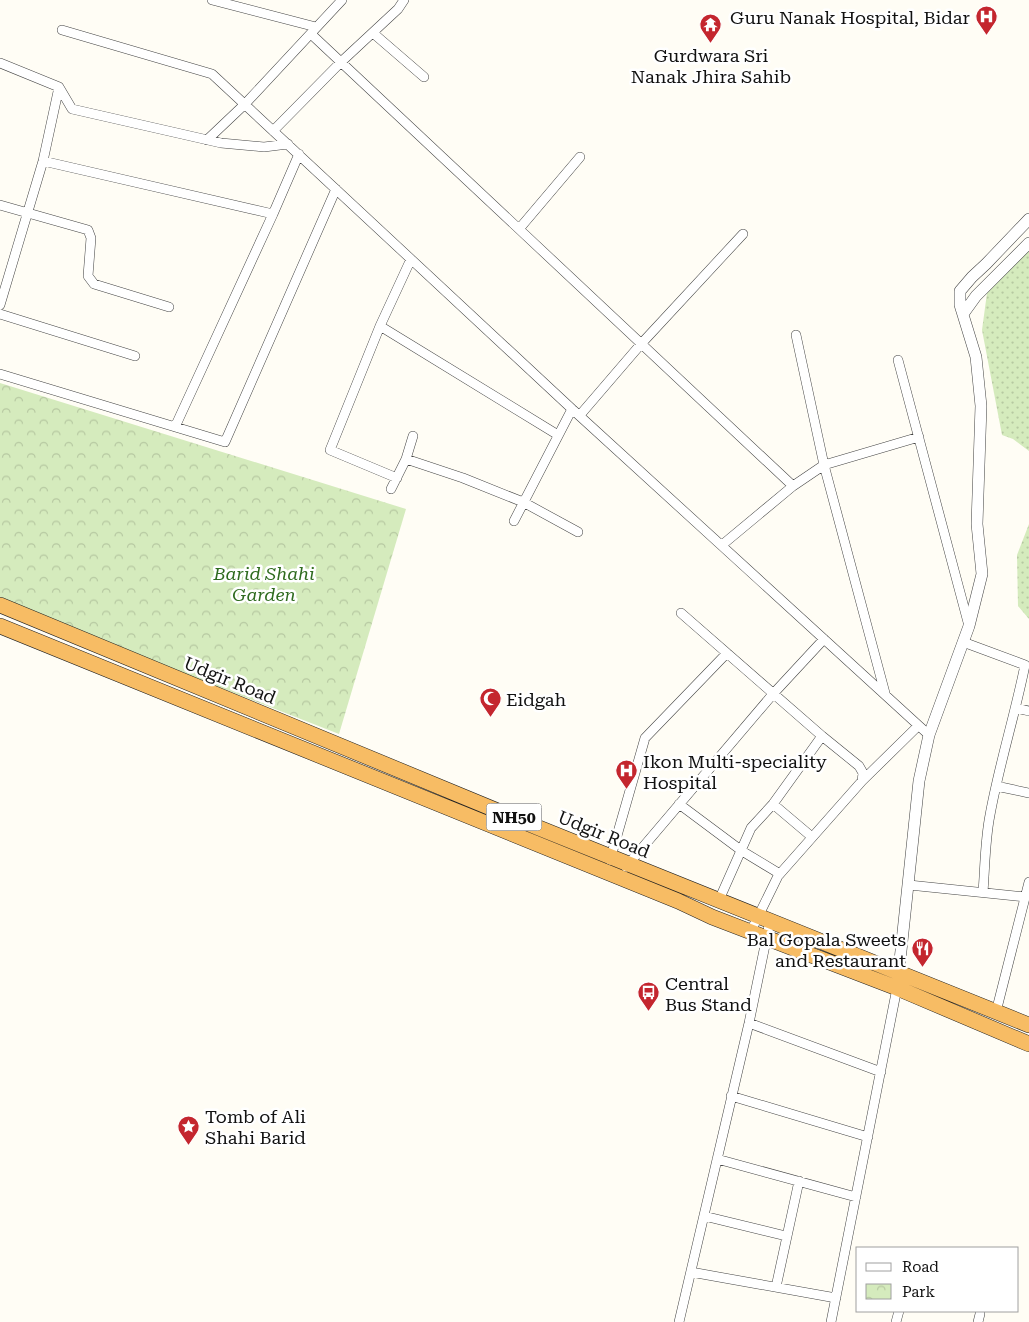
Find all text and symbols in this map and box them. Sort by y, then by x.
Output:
hospital icon: Guru Nanak Hospital, Bidar [974,5,998,36]
place label: Guru Nanak Hospital, Bidar [730,7,970,28]
temple icon: Gurdwara Sri Nanak Jhira Sahib [699,13,723,44]
place label: Gurdwara Sri Nanak Jhira Sahib [631,45,791,87]
park label: Barid Shahi Garden [212,563,315,605]
street label: Udgir Road [181,652,280,708]
mosque icon: Eidgah [478,687,502,718]
place label: Eidgah [506,689,567,710]
place label: Ikon Multi-speciality Hospital [643,751,827,793]
hospital icon: Ikon Multi-speciality Hospital [615,759,639,790]
road number: NH50 [486,804,542,830]
street label: Udgir Road [555,806,654,862]
place label: Bal Gopala Sweets and Restaurant [747,929,906,971]
restaurant icon: Bal Gopala Sweets and Restaurant [910,937,934,968]
place label: Central Bus Stand [665,973,752,1015]
bus stop icon: Central Bus Stand [637,981,661,1012]
place label: Tomb of Ali Shahi Barid [205,1106,306,1148]
place icon: Tomb of Ali Shahi Barid [177,1114,201,1145]
legend [856,1247,1019,1312]
text: Road [902,1258,939,1276]
text: Park [902,1283,936,1301]

